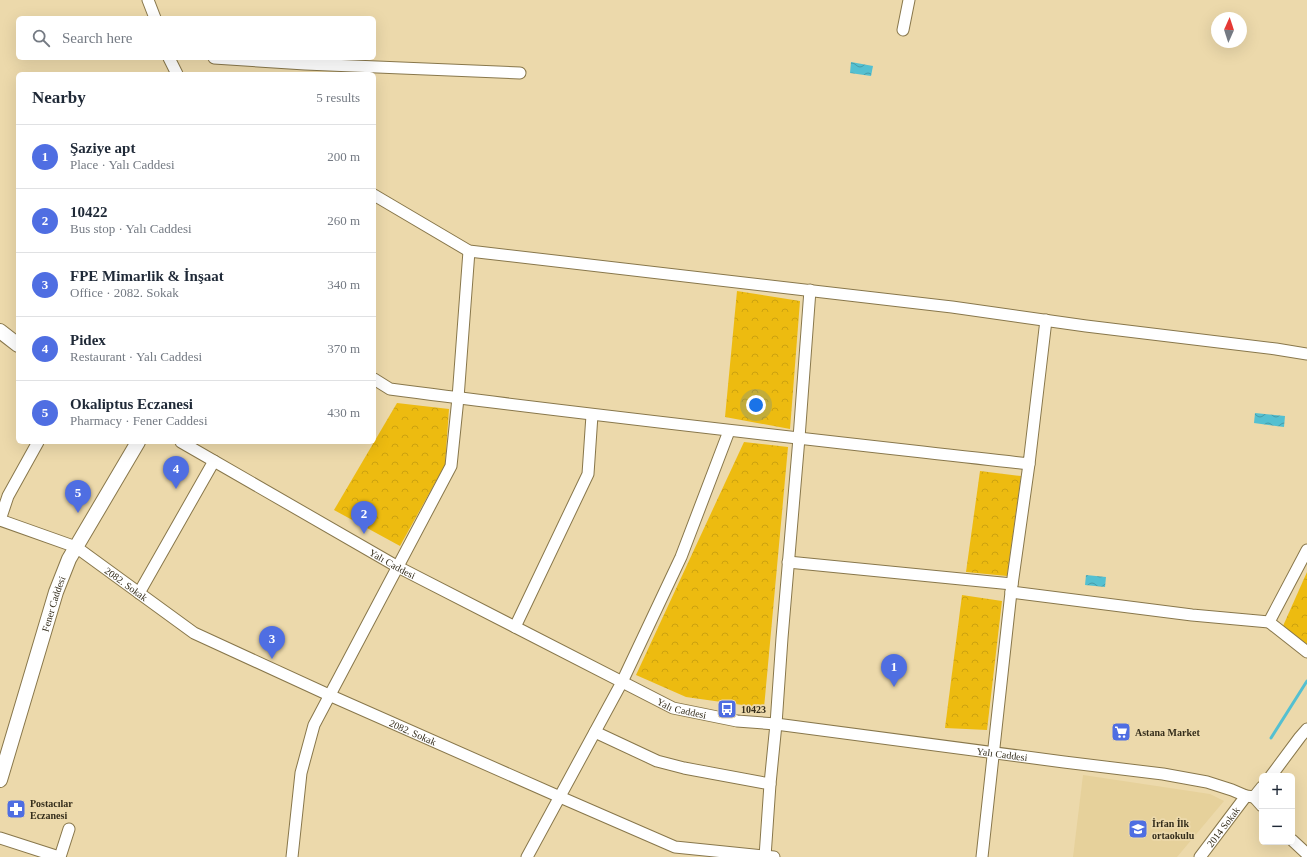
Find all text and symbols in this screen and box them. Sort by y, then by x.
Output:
north arrow [1211,12,1247,48]
search box [16,16,376,60]
icon: search [30,27,52,49]
text: Search here [62,30,132,46]
text: Nearby [32,88,86,107]
text: 5 results [316,90,360,105]
text: Şaziye apt [70,140,135,156]
text: 1 [42,149,48,164]
text: 200 m [327,149,360,164]
text: Place · Yalı Caddesi [70,157,175,172]
text: 10422 [70,204,108,220]
text: 2 [42,213,48,228]
text: 260 m [327,213,360,228]
text: Bus stop · Yalı Caddesi [70,221,192,236]
text: FPE Mimarlik & İnşaat [70,268,224,284]
text: 3 [42,277,48,292]
text: 340 m [327,277,360,292]
text: Office · 2082. Sokak [70,285,179,300]
text: Pidex [70,332,106,348]
text: 4 [42,341,48,356]
text: 370 m [327,341,360,356]
text: Restaurant · Yalı Caddesi [70,349,202,364]
your location [746,395,766,415]
text: Okaliptus Eczanesi [70,396,193,412]
text: 5 [42,405,48,420]
text: 430 m [327,405,360,420]
text: Pharmacy · Fener Caddesi [70,413,208,428]
pin: 4 [163,456,189,489]
pin: 5 [65,480,91,513]
pin: 2 [351,501,377,534]
street label: Yalı Caddesi [368,546,418,581]
street label: 2082. Sokak [103,565,150,603]
street label: Fener Caddesi [39,574,67,633]
pin: 3 [259,626,285,659]
pin: 1 [881,654,907,687]
street label: Yalı Caddesi [655,695,708,720]
bus stop icon: 10423 [716,698,738,720]
place label: 10423 [741,704,766,715]
street label: 2082. Sokak [388,717,438,747]
supermarket icon: Astana Market [1110,721,1132,743]
place label: Astana Market [1135,727,1200,738]
street label: Yalı Caddesi [976,745,1028,763]
map controls [1259,773,1295,845]
button: + [1259,773,1295,809]
pharmacy icon: Postacılar Eczanesi [5,798,27,820]
place label: Postacılar Eczanesi [30,798,73,821]
street label: 2014 Sokak [1204,804,1242,849]
button: − [1259,809,1295,845]
school or university icon: İrfan İlk ortaokulu [1127,818,1149,840]
place label: İrfan İlk ortaokulu [1152,818,1195,841]

